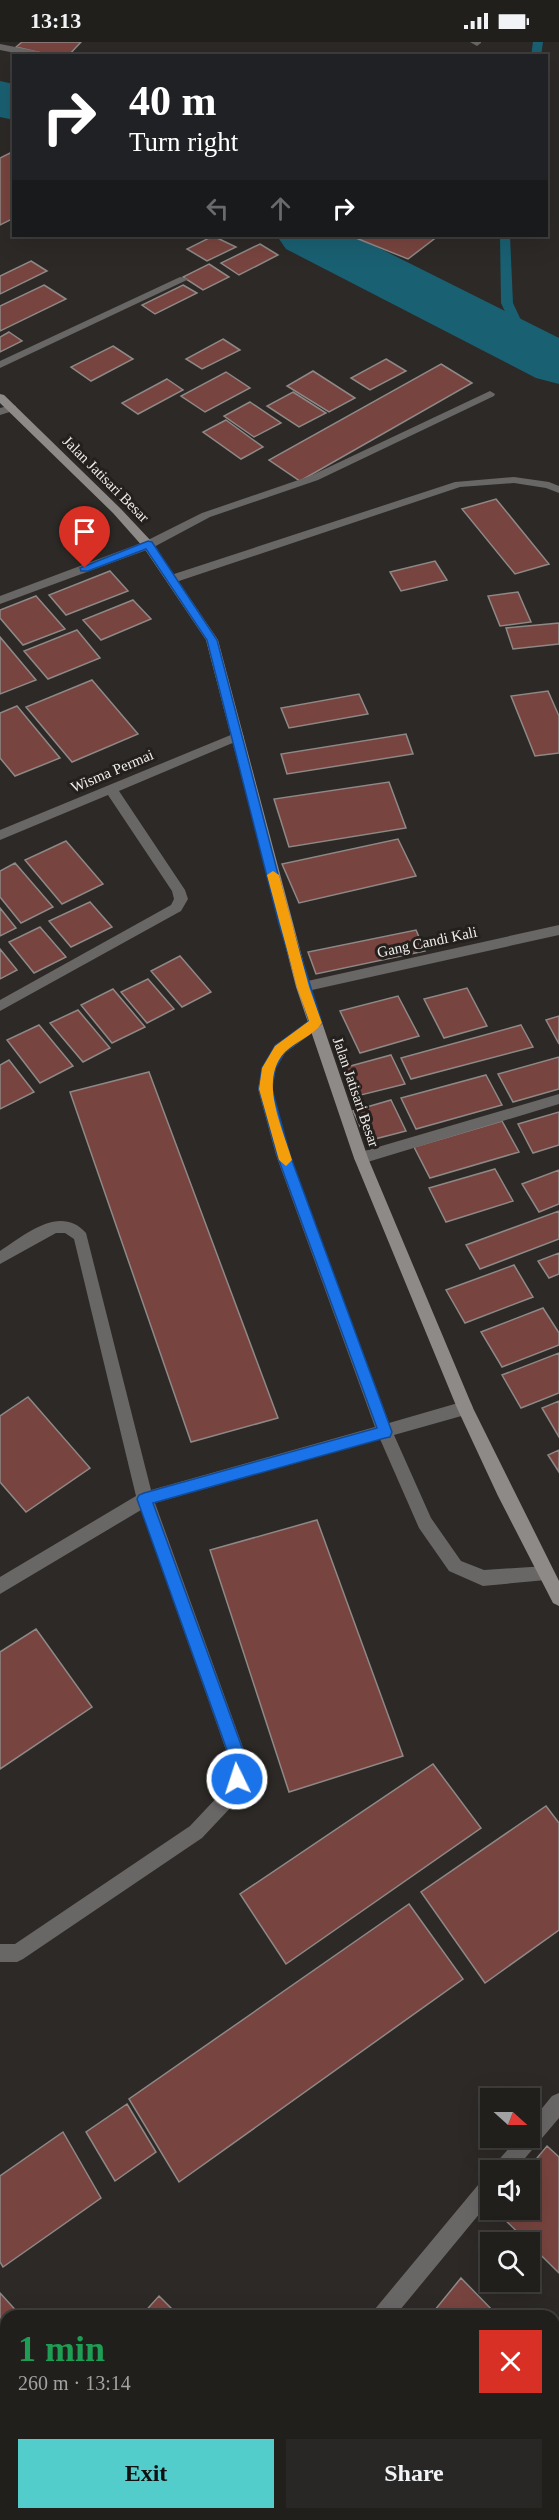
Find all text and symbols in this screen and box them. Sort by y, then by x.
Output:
text: 13:13 [30,8,81,33]
icon: right [30,78,108,156]
text: 40 m [129,78,217,124]
text: Turn right [129,127,238,157]
icon: left [201,192,234,225]
icon: ahead [264,192,297,225]
icon: right [327,192,360,225]
street label: Jalan Jatisari Besar [60,433,152,525]
pin [59,506,110,568]
icon: arrive [68,515,101,548]
street label: Wisma Permai [68,746,156,796]
street label: Gang Candi Kali [376,924,478,960]
street label: Jalan Jatisari Besar [330,1035,382,1149]
position arrow [205,1747,269,1811]
north arrow [480,2088,540,2148]
map controls [480,2088,540,2292]
button: sound [480,2160,540,2220]
button: search [480,2232,540,2292]
text: 1 min [18,2329,105,2369]
button: close [479,2330,542,2393]
text: 260 m · 13:14 [18,2372,131,2394]
button: Exit [18,2439,274,2508]
button: Share [286,2439,542,2508]

